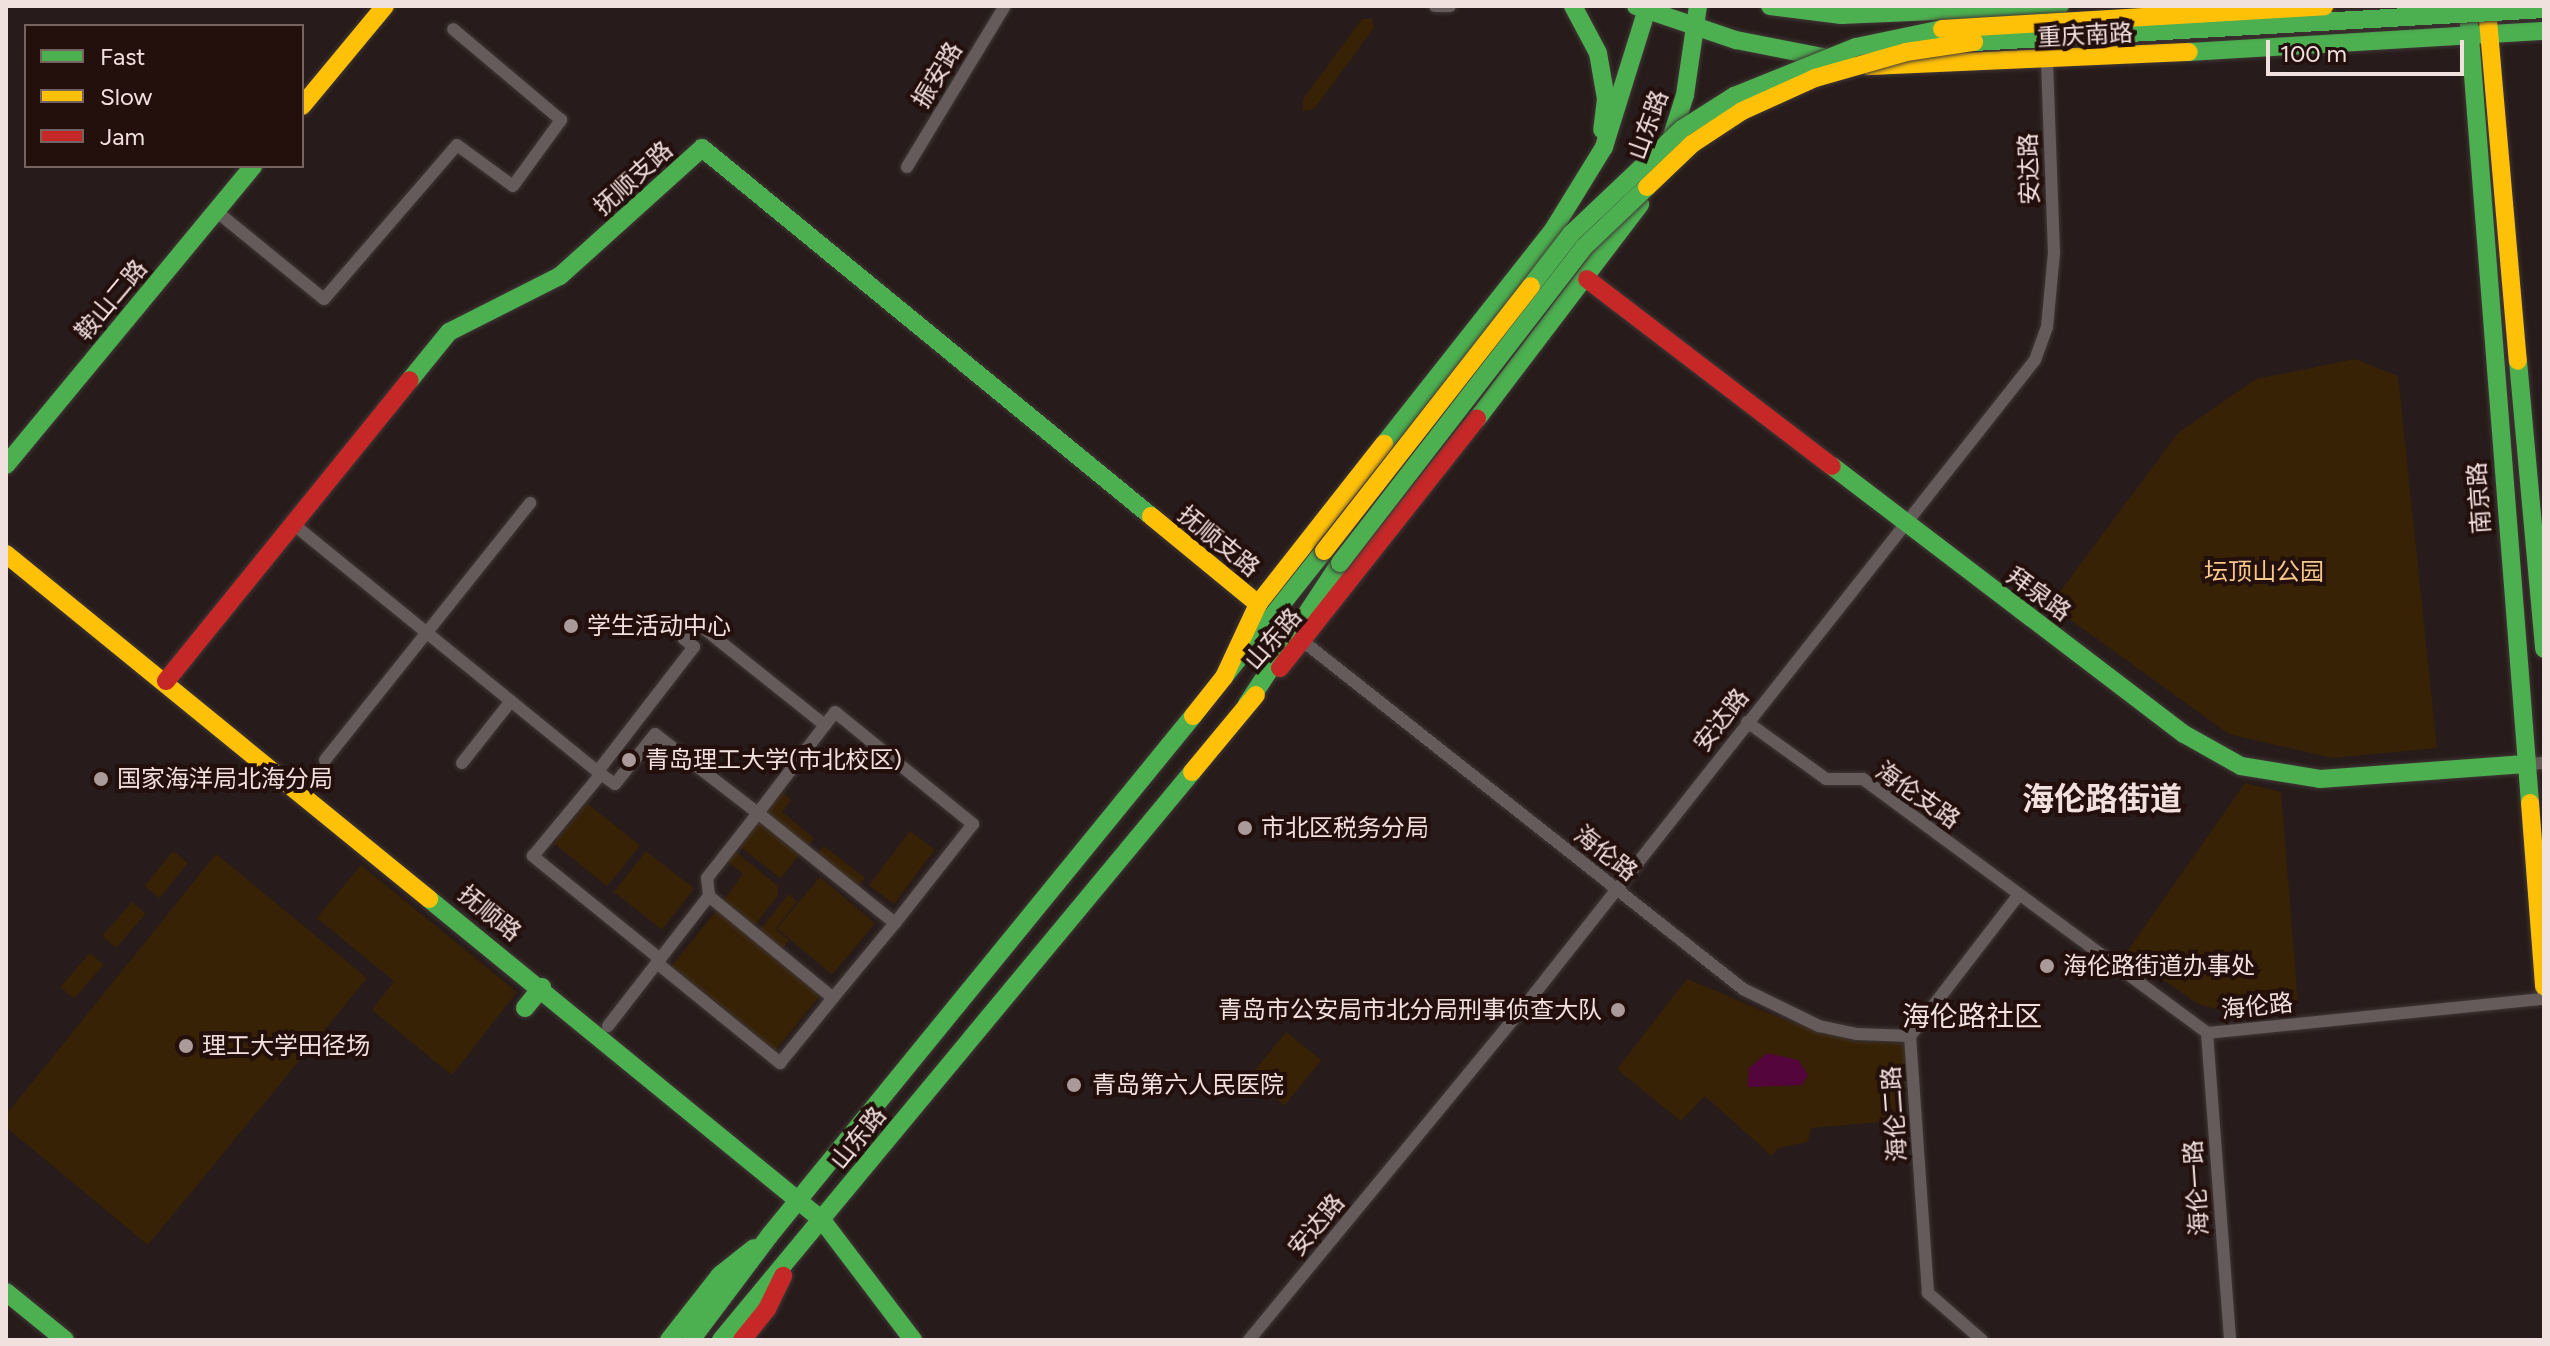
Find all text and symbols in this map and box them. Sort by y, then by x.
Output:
street label: 重庆南路 [2036,18,2134,52]
legend [24,24,304,168]
scale bar [2270,24,2468,74]
street label: 振安路 [906,37,968,113]
text: 100 m [2280,39,2347,68]
text: Fast [100,42,145,71]
text: Slow [100,82,152,111]
street label: 山东路 [1622,86,1674,164]
text: Jam [100,122,145,151]
street label: 安达路 [2013,133,2045,205]
street label: 抚顺支路 [588,135,678,221]
street label: 鞍山二路 [69,254,153,346]
street label: 南京路 [2462,461,2496,535]
street label: 抚顺支路 [1173,500,1265,582]
park label: 坛顶山公园 [2204,558,2324,586]
street label: 拜泉路 [2001,561,2077,627]
street label: 山东路 [1239,602,1307,676]
place label: 学生活动中心 [587,612,731,640]
marker: 学生活动中心 [562,617,580,635]
street label: 安达路 [1687,683,1755,757]
place label: 青岛理工大学(市北校区) [645,746,902,774]
marker: 青岛理工大学(市北校区) [620,751,638,769]
street label: 海伦支路 [1870,756,1966,834]
place label: 国家海洋局北海分局 [117,765,333,793]
marker: 国家海洋局北海分局 [92,770,110,788]
district label: 海伦路街道 [2022,780,2182,818]
place label: 市北区税务分局 [1261,814,1429,842]
marker: 市北区税务分局 [1236,819,1254,837]
street label: 海伦路 [1569,819,1643,887]
street label: 抚顺路 [453,879,527,947]
place label: 海伦路街道办事处 [2063,952,2255,980]
marker: 海伦路街道办事处 [2038,957,2056,975]
street label: 海伦路 [2220,988,2294,1024]
place label: 青岛市公安局市北分局刑事侦查大队 [1218,996,1602,1024]
district label: 海伦路社区 [1902,999,2042,1033]
marker: 青岛市公安局市北分局刑事侦查大队 [1609,1001,1627,1019]
place label: 理工大学田径场 [202,1032,370,1060]
marker: 理工大学田径场 [177,1037,195,1055]
street label: 海伦二路 [1876,1065,1912,1163]
place label: 青岛第六人民医院 [1092,1071,1284,1099]
marker: 青岛第六人民医院 [1063,1074,1085,1096]
street label: 山东路 [824,1101,892,1175]
street label: 海伦一路 [2178,1139,2214,1237]
street label: 安达路 [1282,1188,1350,1262]

